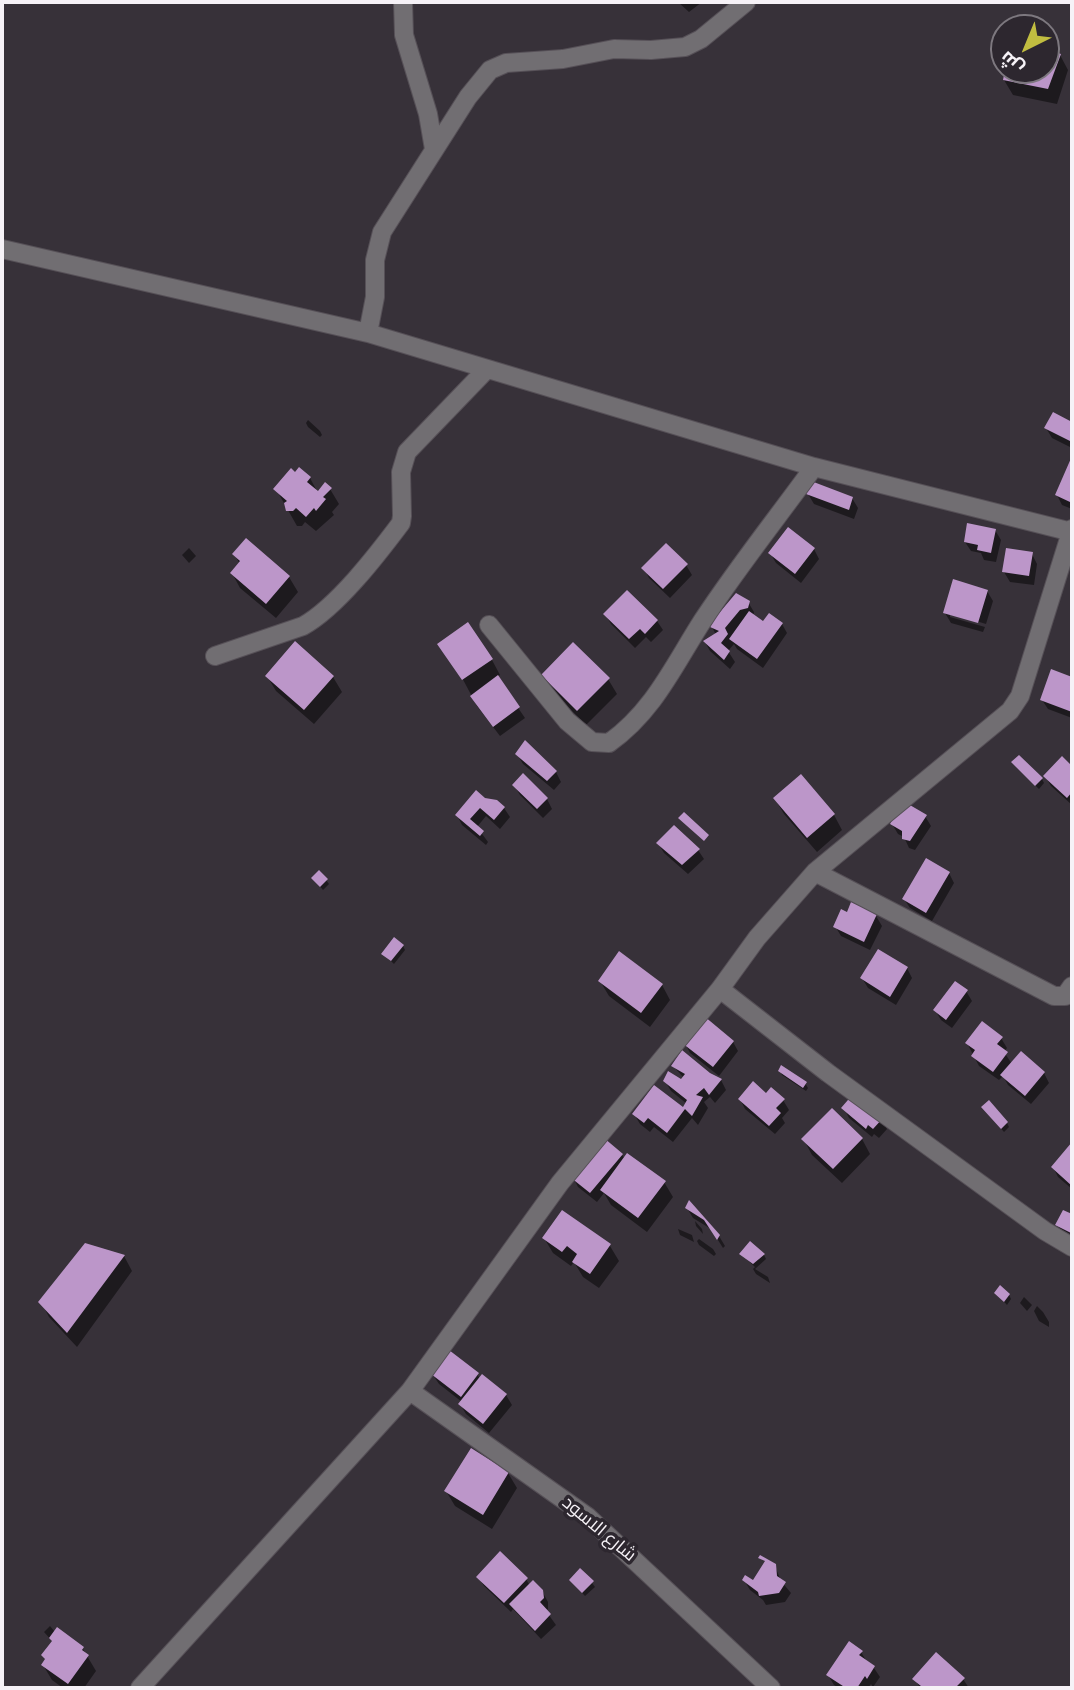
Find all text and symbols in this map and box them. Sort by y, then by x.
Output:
north arrow [990,14,1060,84]
text: ش [995,47,1028,80]
street label: شارع الاسود [558,1492,640,1566]

